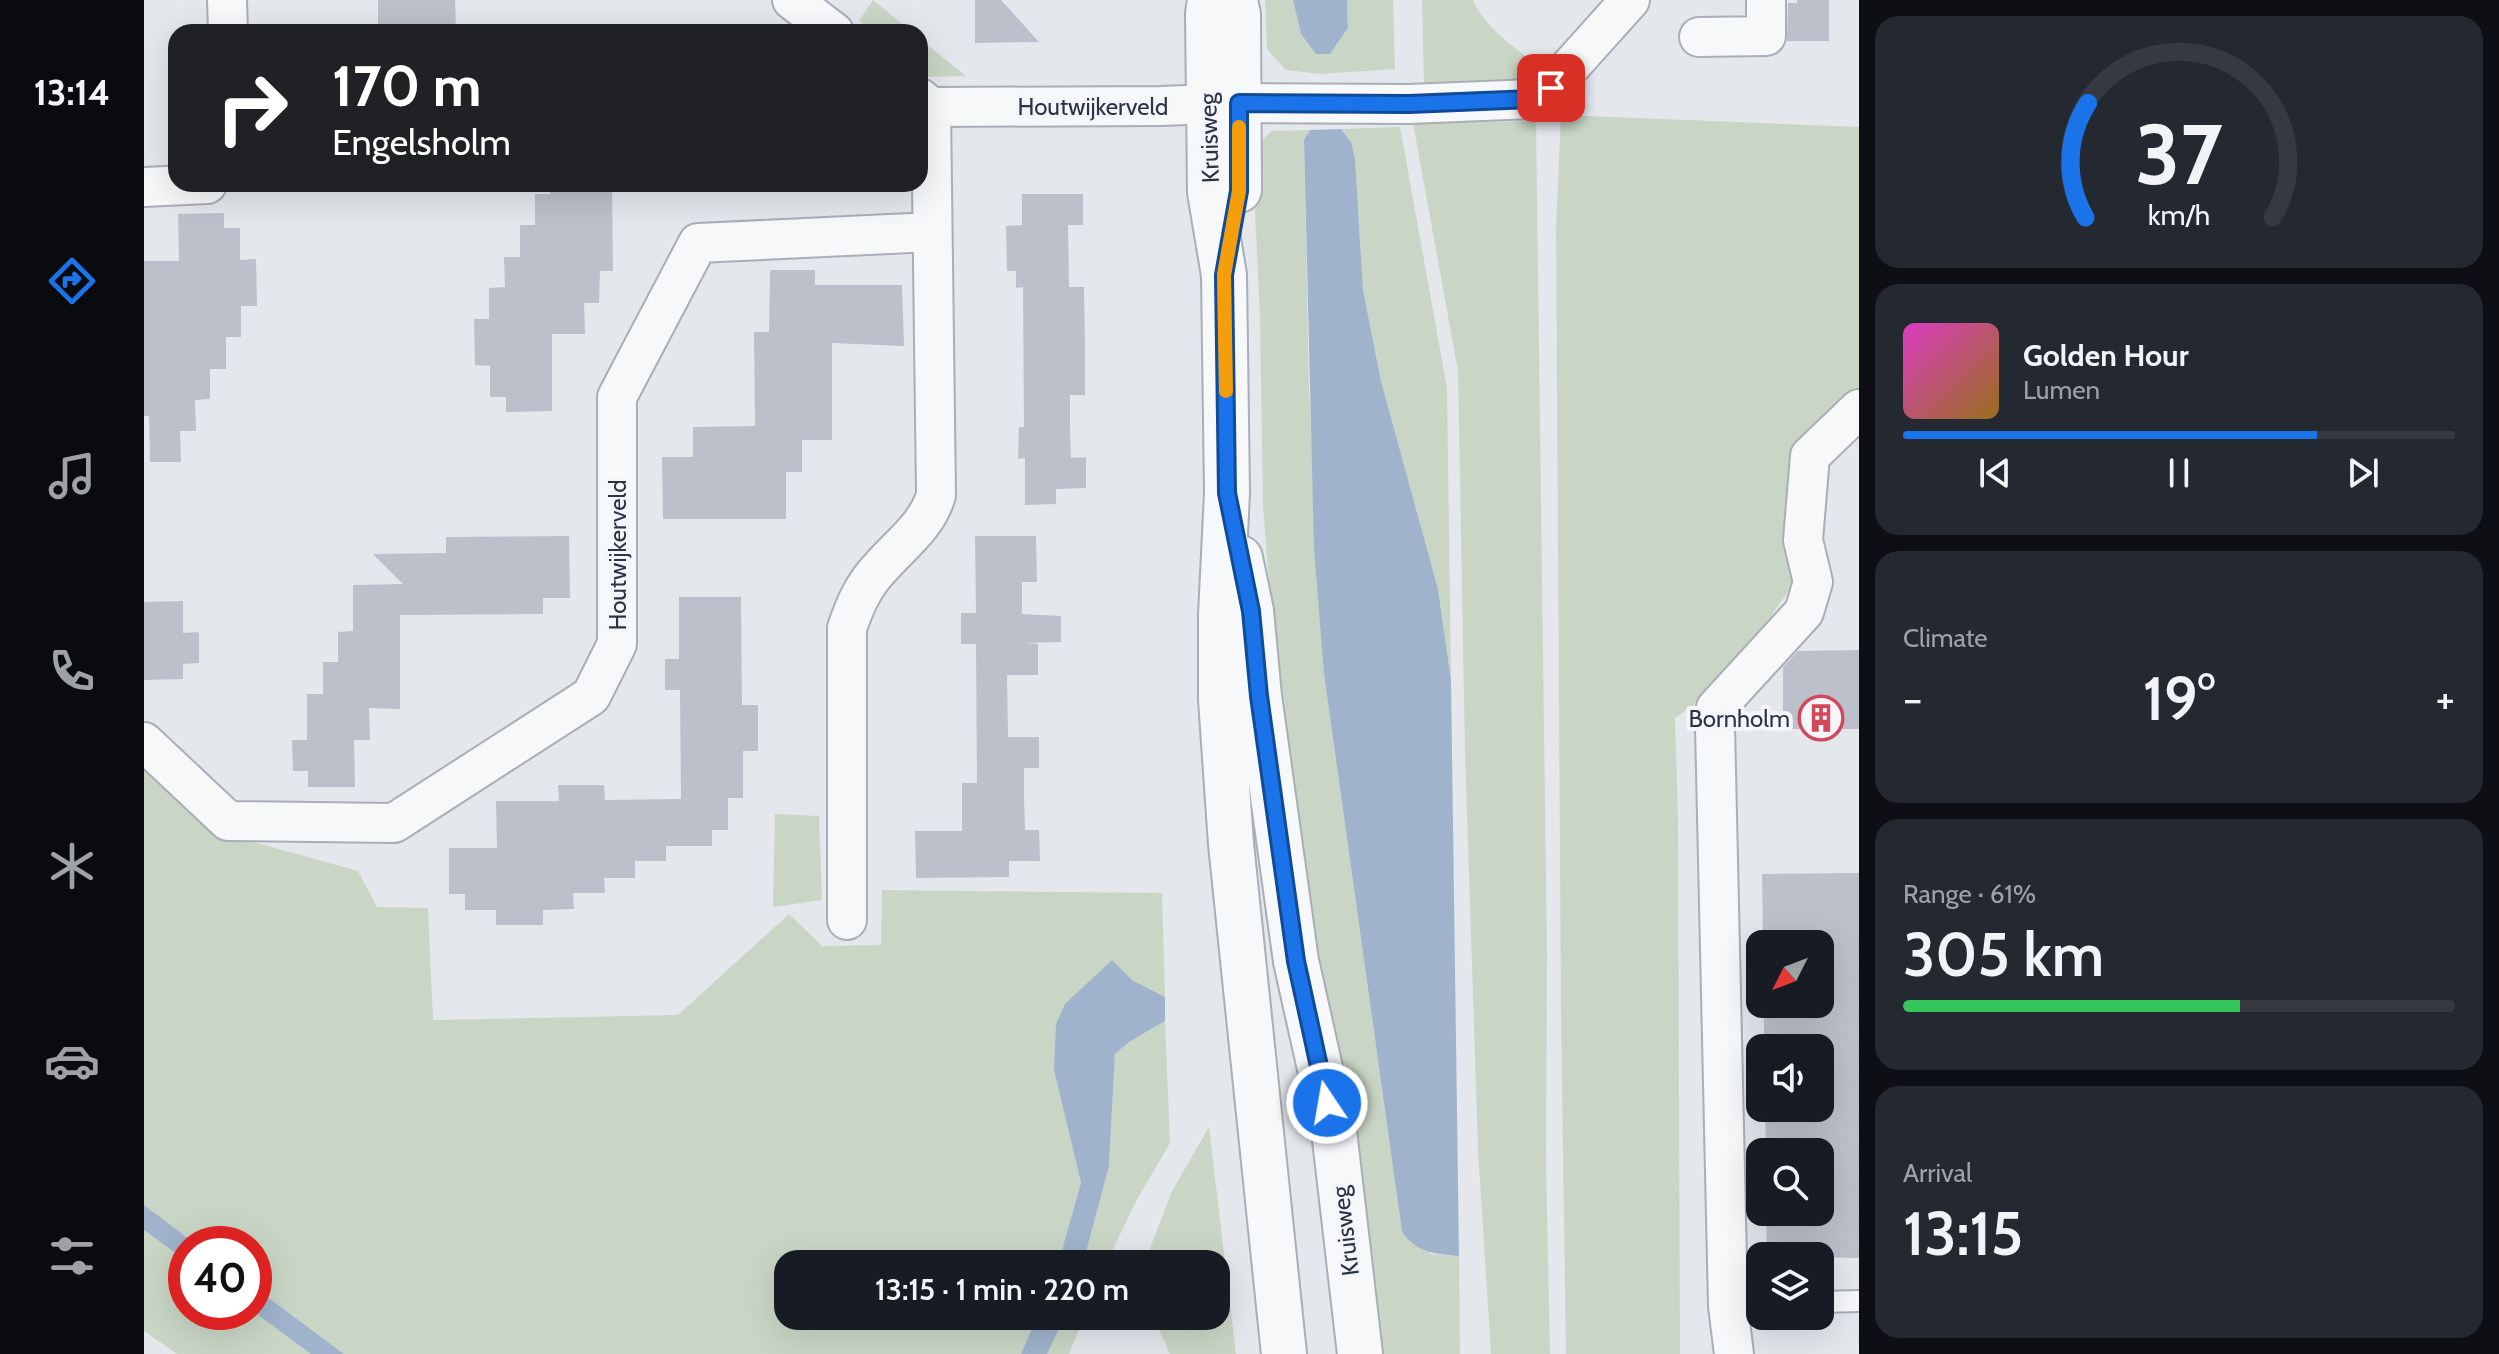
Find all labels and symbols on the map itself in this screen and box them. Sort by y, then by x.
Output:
pin [1517,54,1585,122]
street label: Kruisweg [1193,91,1225,184]
street label: Houtwijkerveld [1018,92,1168,121]
street label: Houtwijkerveld [603,480,632,630]
building icon: Bornholm [1797,694,1845,742]
place label: Bornholm [1689,704,1790,733]
north arrow [1746,930,1834,1018]
position arrow [1285,1061,1369,1145]
street label: Kruisweg [1325,1183,1365,1278]
speed limit sign: 40 [168,1226,272,1330]

